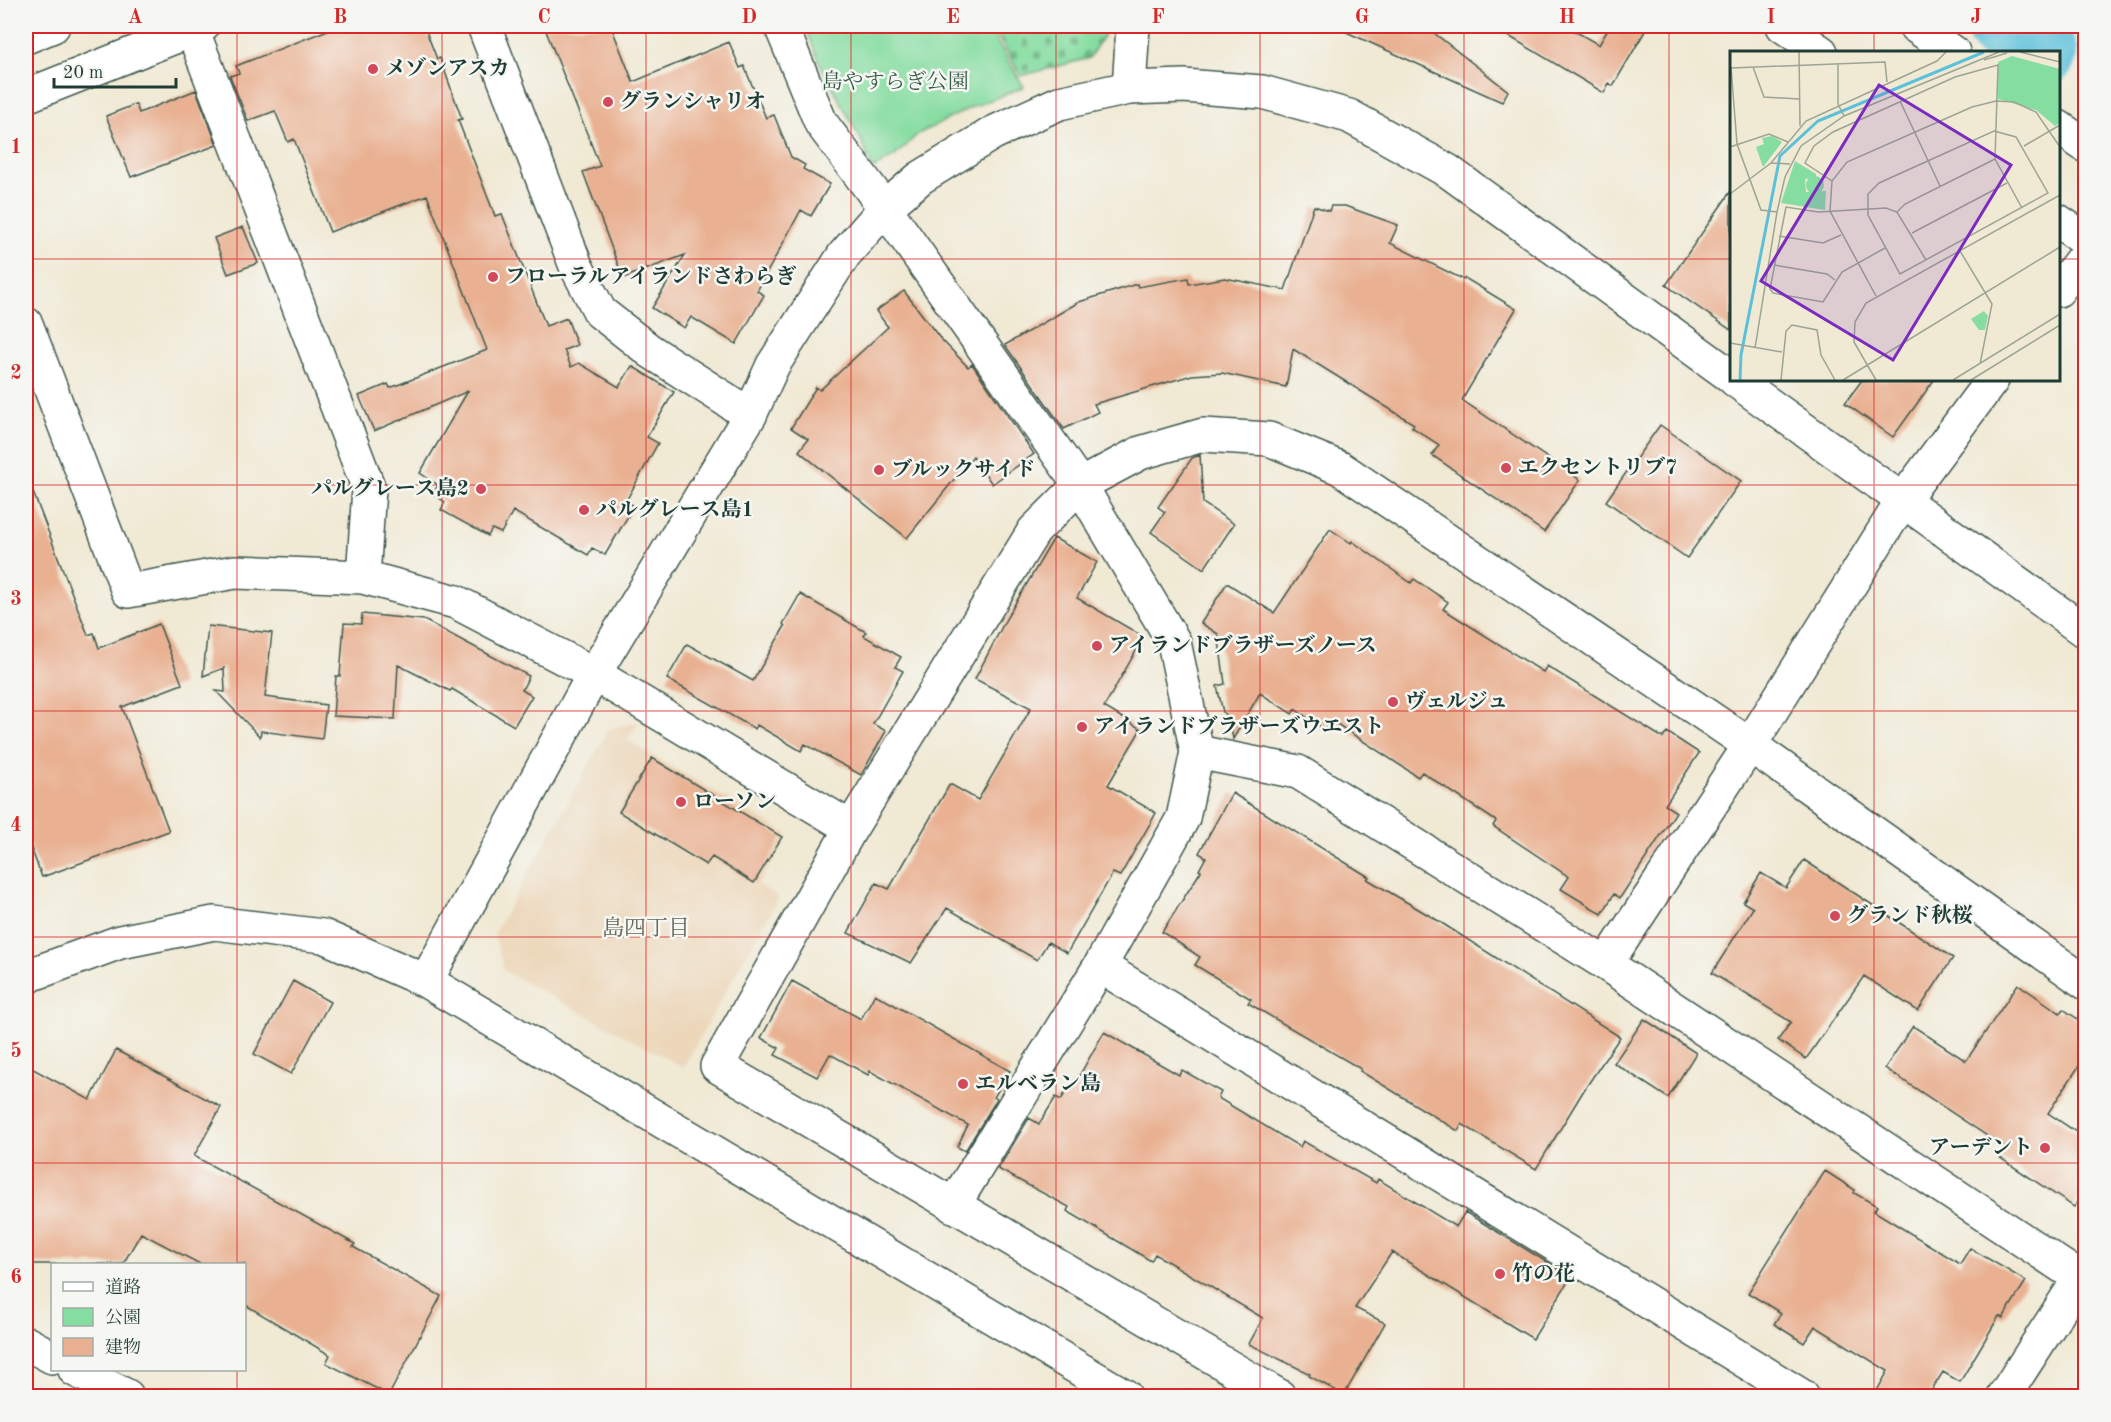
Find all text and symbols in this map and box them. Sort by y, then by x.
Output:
text: A [127,8,143,28]
text: B [333,8,347,28]
text: C [537,8,551,28]
text: D [741,8,757,28]
text: E [946,8,960,28]
text: F [1151,8,1165,28]
text: G [1355,8,1369,28]
text: H [1559,8,1575,28]
text: I [1767,8,1775,28]
text: J [1971,8,1982,28]
scale bar [54,51,176,89]
inset map [1730,51,2060,381]
place label: メゾンアスカ [385,57,510,80]
marker: メゾンアスカ [366,62,380,76]
text: 20 m [63,64,103,82]
park label: 島やすらぎ公園 [822,70,969,93]
place label: グランシャリオ [620,90,766,113]
marker: グランシャリオ [601,95,615,109]
text: 1 [10,138,22,158]
place label: フローラルアイランドさわらぎ [505,265,796,288]
marker: フローラルアイランドさわらぎ [486,270,500,284]
text: 2 [10,364,22,384]
place label: エクセントリブ7 [1518,456,1677,479]
place label: ブルックサイド [891,458,1036,481]
marker: エクセントリブ7 [1499,461,1513,475]
marker: ブルックサイド [872,463,886,477]
place label: パルグレース島2 [311,477,469,500]
marker: パルグレース島2 [474,482,488,496]
place label: パルグレース島1 [596,498,754,521]
marker: パルグレース島1 [577,503,591,517]
text: 3 [10,590,22,610]
place label: アイランドブラザーズノース [1109,634,1377,657]
marker: アイランドブラザーズノース [1090,639,1104,653]
place label: ヴェルジュ [1405,690,1508,713]
marker: ヴェルジュ [1386,695,1400,709]
place label: アイランドブラザーズウエスト [1094,715,1384,738]
marker: アイランドブラザーズウエスト [1075,720,1089,734]
place label: ローソン [693,792,776,813]
marker: ローソン [674,795,688,809]
text: 4 [10,816,22,836]
place label: グランド秋桜 [1847,904,1973,927]
marker: グランド秋桜 [1828,909,1842,923]
district label: 島四丁目 [602,916,690,940]
text: 5 [10,1041,22,1062]
place label: エルベラン島 [975,1072,1101,1095]
marker: エルベラン島 [956,1077,970,1091]
place label: アーデント [1929,1137,2033,1159]
marker: アーデント [2038,1141,2052,1155]
place label: 竹の花 [1512,1262,1575,1285]
legend [51,1263,246,1371]
marker: 竹の花 [1493,1267,1507,1281]
text: 6 [10,1268,22,1288]
text: 道路 [105,1277,141,1297]
text: 公園 [105,1308,141,1327]
text: 建物 [105,1337,141,1357]

